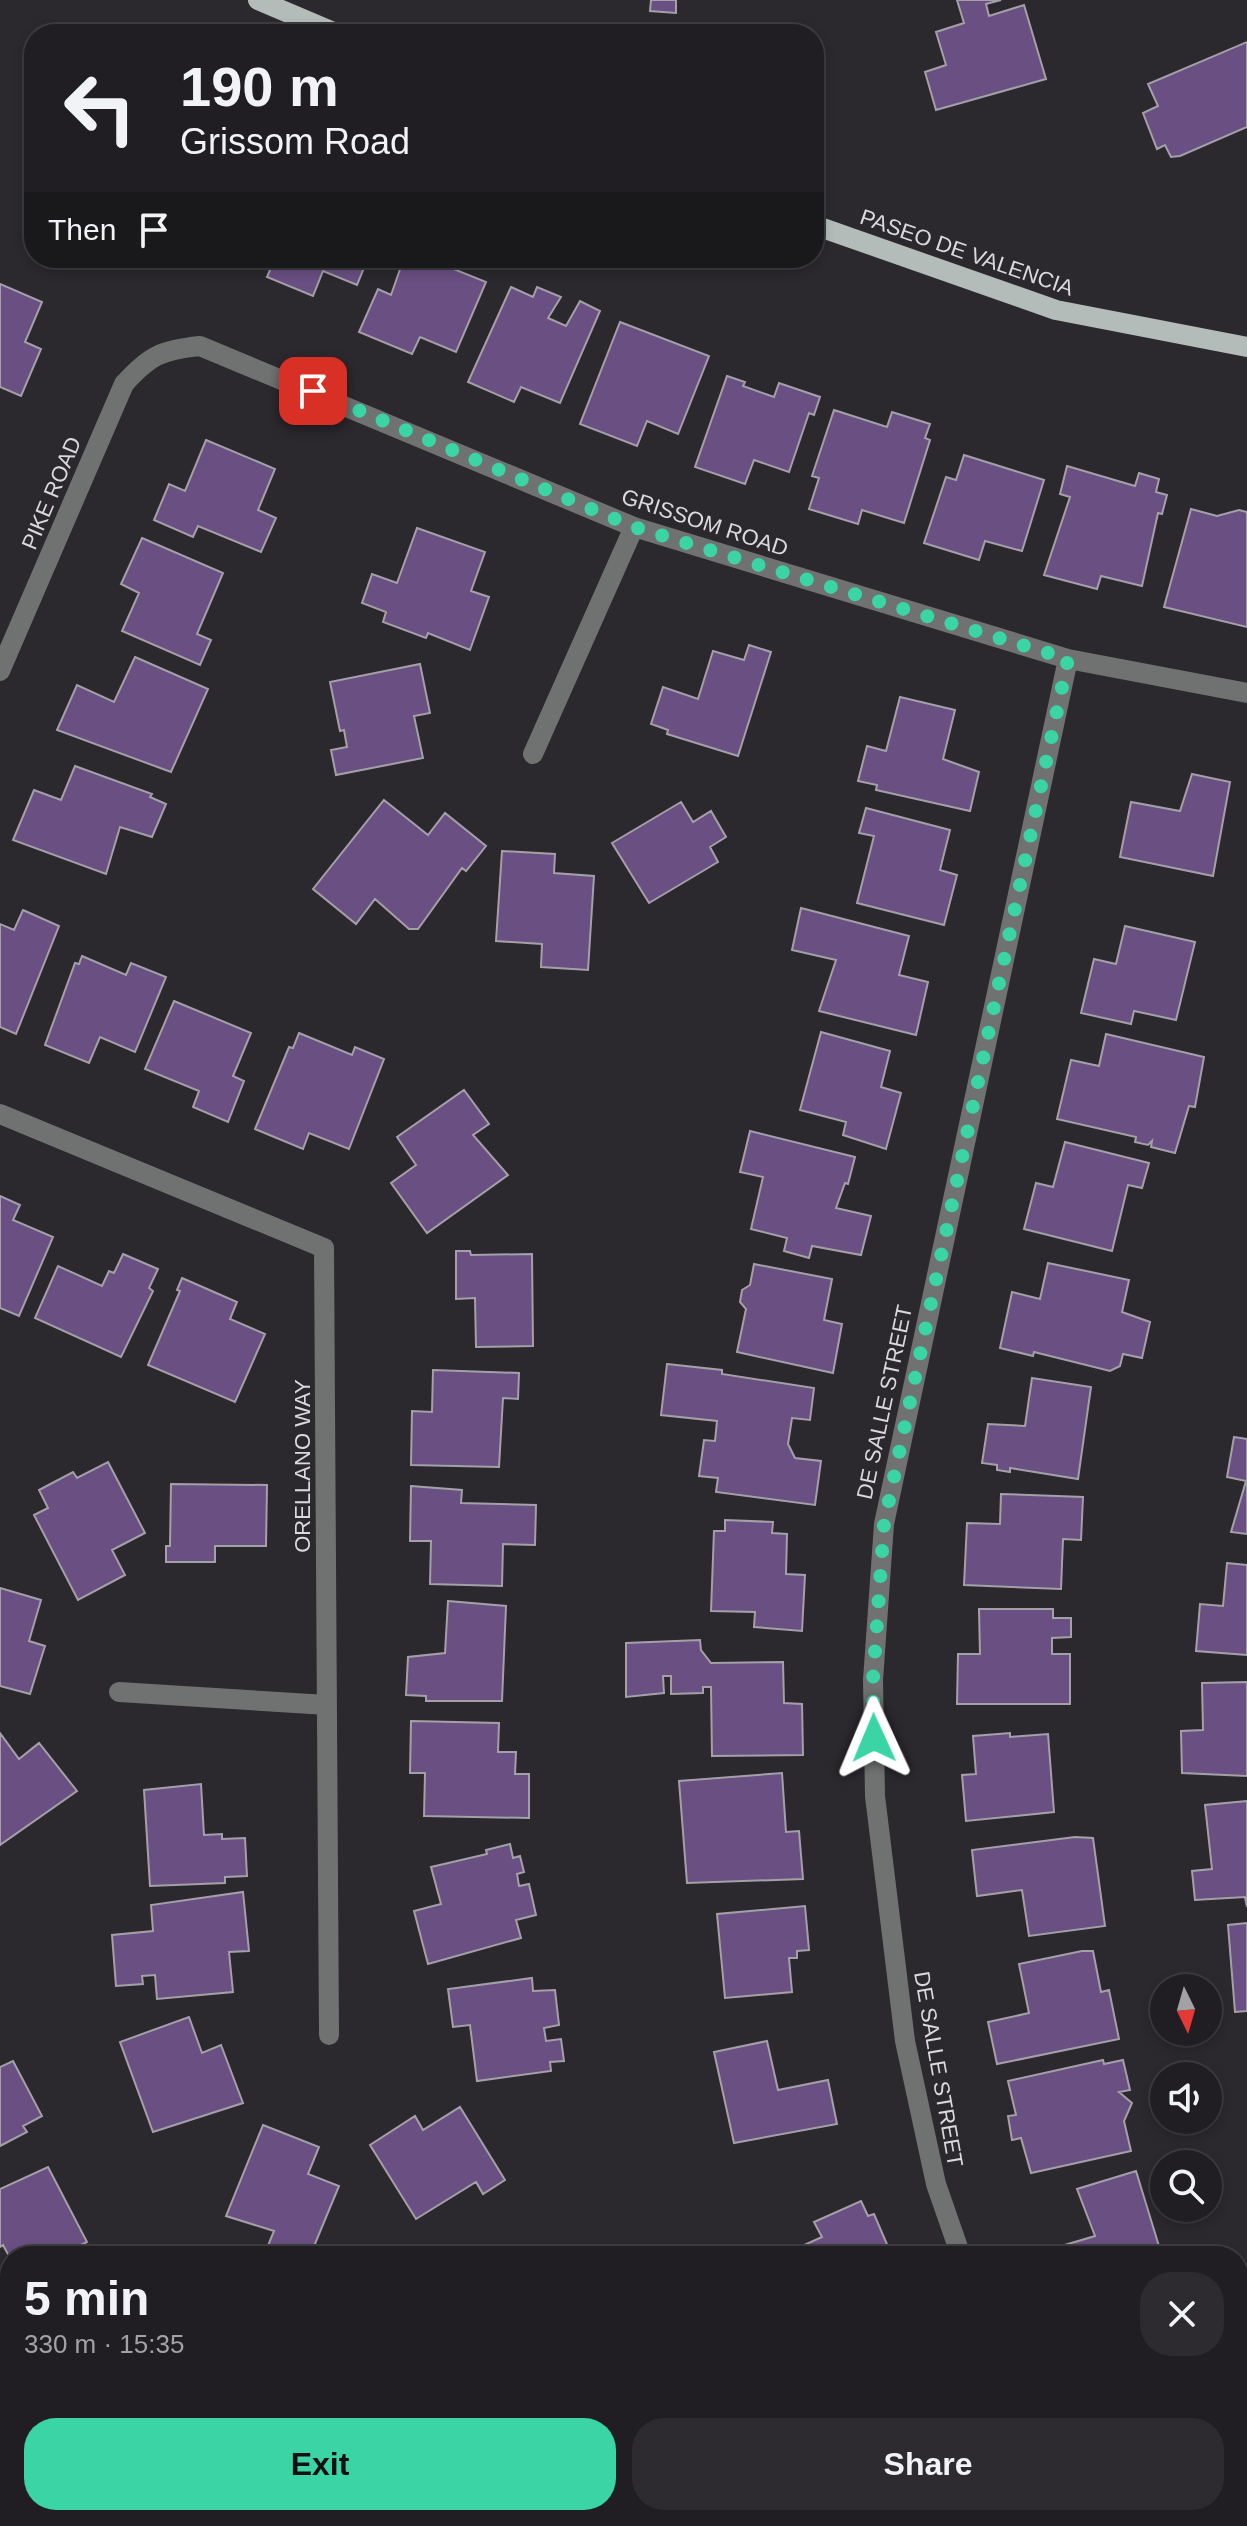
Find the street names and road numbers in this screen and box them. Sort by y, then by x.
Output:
street label: PASEO DE VALENCIA [857,204,1077,301]
street label: PIKE ROAD [17,433,86,553]
street label: GRISSOM ROAD [618,484,791,561]
street label: DE SALLE STREET [852,1303,917,1502]
street label: ORELLANO WAY [290,1379,315,1553]
street label: DE SALLE STREET [909,1969,968,2169]

